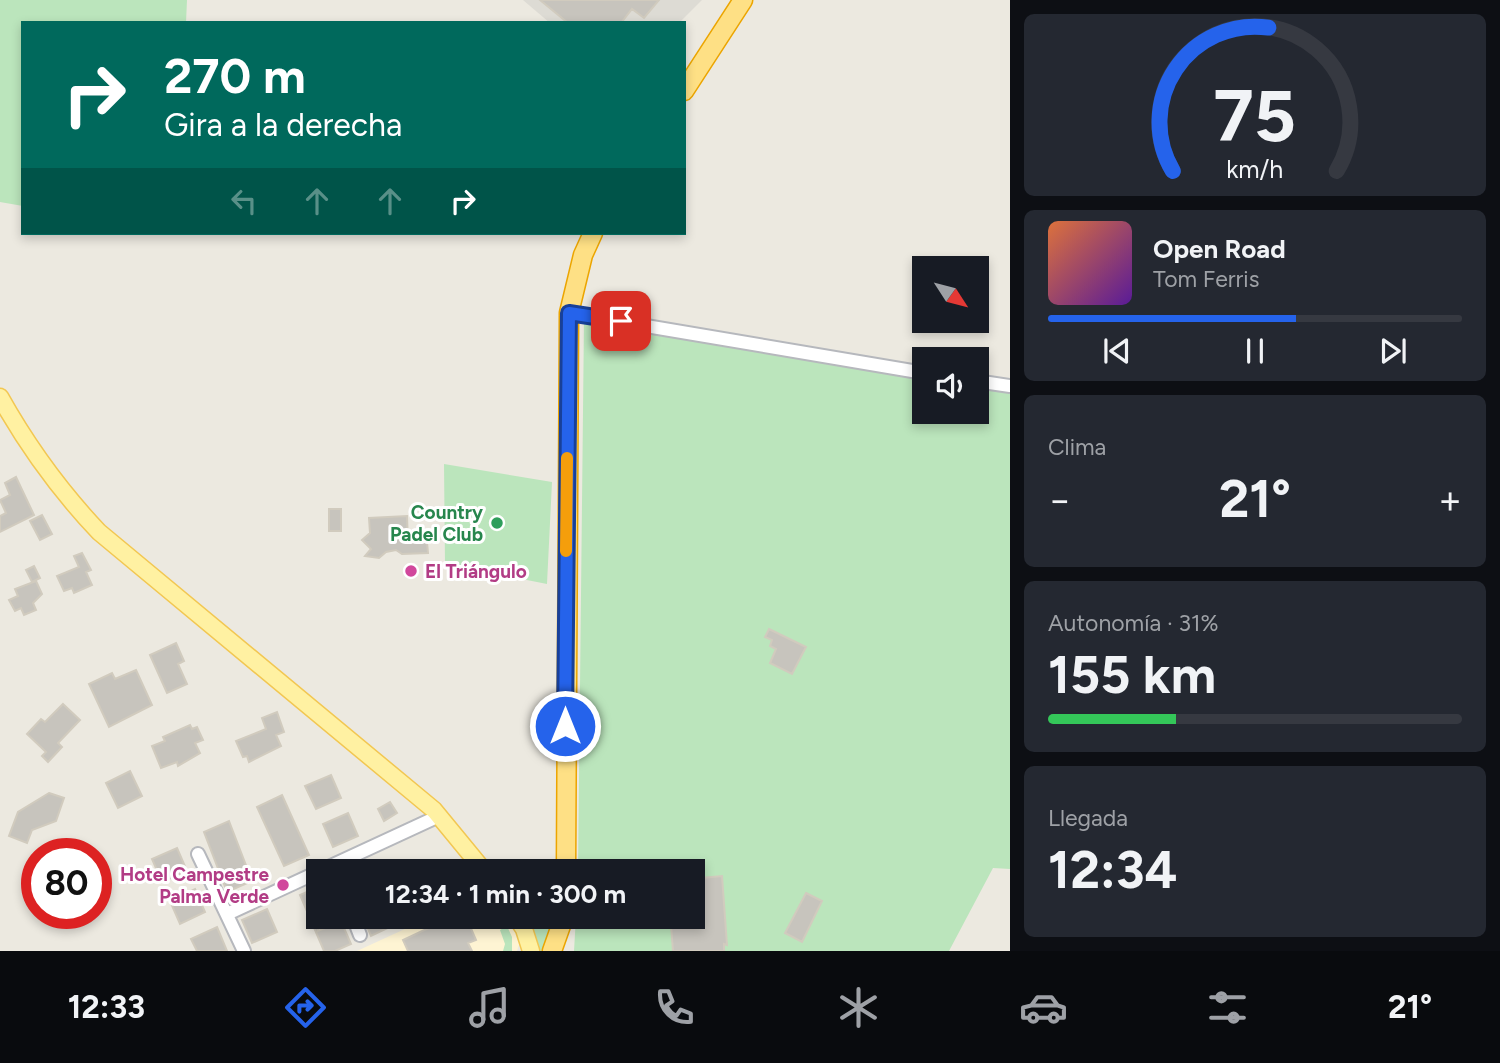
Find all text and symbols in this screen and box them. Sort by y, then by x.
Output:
text: 270 m [164,46,306,105]
icon: right [49,49,140,140]
text: 75 [1214,72,1296,159]
text: Gira a la derecha [164,106,402,144]
text: km/h [1226,154,1284,184]
icon: left [225,182,263,220]
icon: ahead [298,182,336,220]
icon: ahead [371,182,409,220]
icon: right [444,182,482,220]
text: Open Road [1153,233,1286,265]
north arrow [912,256,989,332]
map controls [912,256,989,424]
text: Tom Ferris [1153,265,1259,293]
pin [591,291,651,351]
icon: arrive [602,302,640,340]
icon: previous [1098,332,1136,370]
icon: pause [1236,332,1274,370]
icon: next [1374,332,1412,370]
button: sound [912,347,989,424]
text: Clima [1048,433,1106,461]
text: 21° [1219,468,1291,530]
text: − [1048,477,1072,523]
text: + [1438,477,1462,523]
place label: Country Padel Club [390,501,483,546]
marker: Country Padel Club [489,515,505,531]
place label: El Triángulo [425,560,527,583]
marker: El Triángulo [403,563,419,579]
text: Autonomía · 31% [1048,609,1219,637]
text: 155 km [1048,644,1216,706]
position arrow [528,689,602,763]
text: Llegada [1048,804,1128,832]
speed limit sign: 80 [21,838,112,929]
text: 12:34 [1048,839,1178,901]
place label: Hotel Campestre Palma Verde [120,863,269,908]
marker: Hotel Campestre Palma Verde [275,877,291,893]
text: 12:34 · 1 min · 300 m [385,878,626,910]
icon: directions [281,983,330,1032]
icon: music [465,983,514,1032]
icon: phone [650,983,699,1032]
icon: climate [834,983,883,1032]
icon: car [1019,983,1068,1032]
icon: filters [1203,983,1252,1032]
text: 12:33 [68,988,145,1026]
text: 21° [1388,988,1432,1026]

